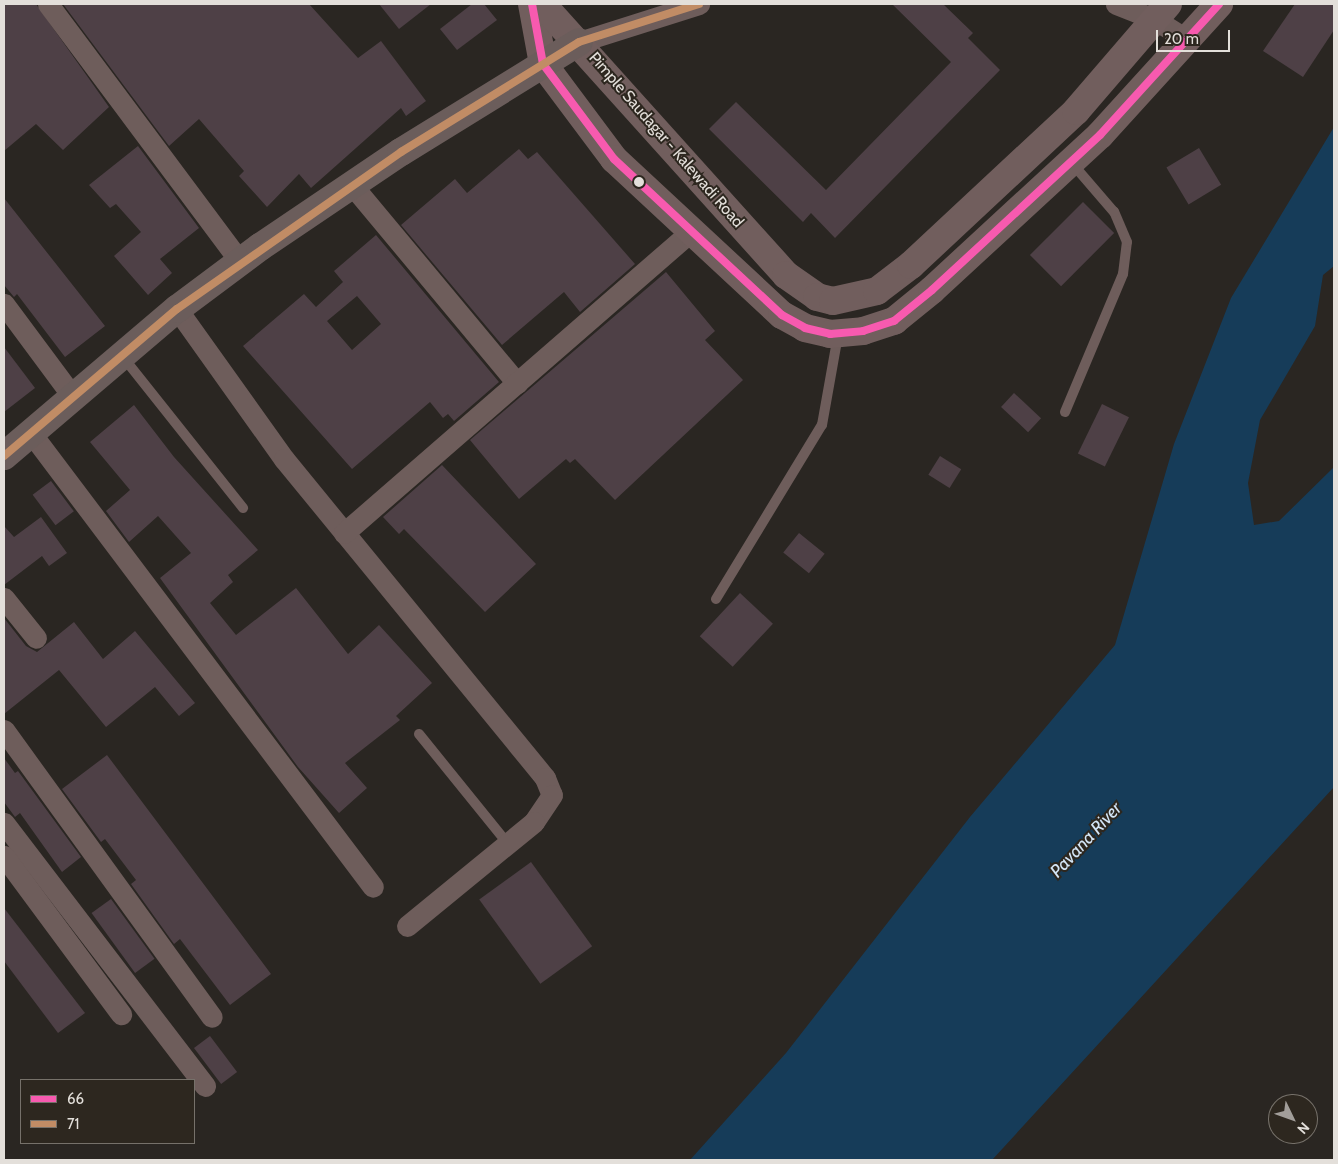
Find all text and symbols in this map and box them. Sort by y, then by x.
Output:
scale bar [1158,20,1232,52]
text: 20 m [1164,30,1199,48]
street label: Pimple Saudagar - Kalewadi Road [585,48,747,232]
unlabelled marker [634,177,644,187]
water label: Pavana River [1046,798,1126,882]
legend [20,1079,195,1144]
text: 66 [67,1090,84,1108]
north arrow [1268,1094,1318,1144]
text: 71 [67,1115,79,1133]
text: N [1293,1119,1313,1138]

